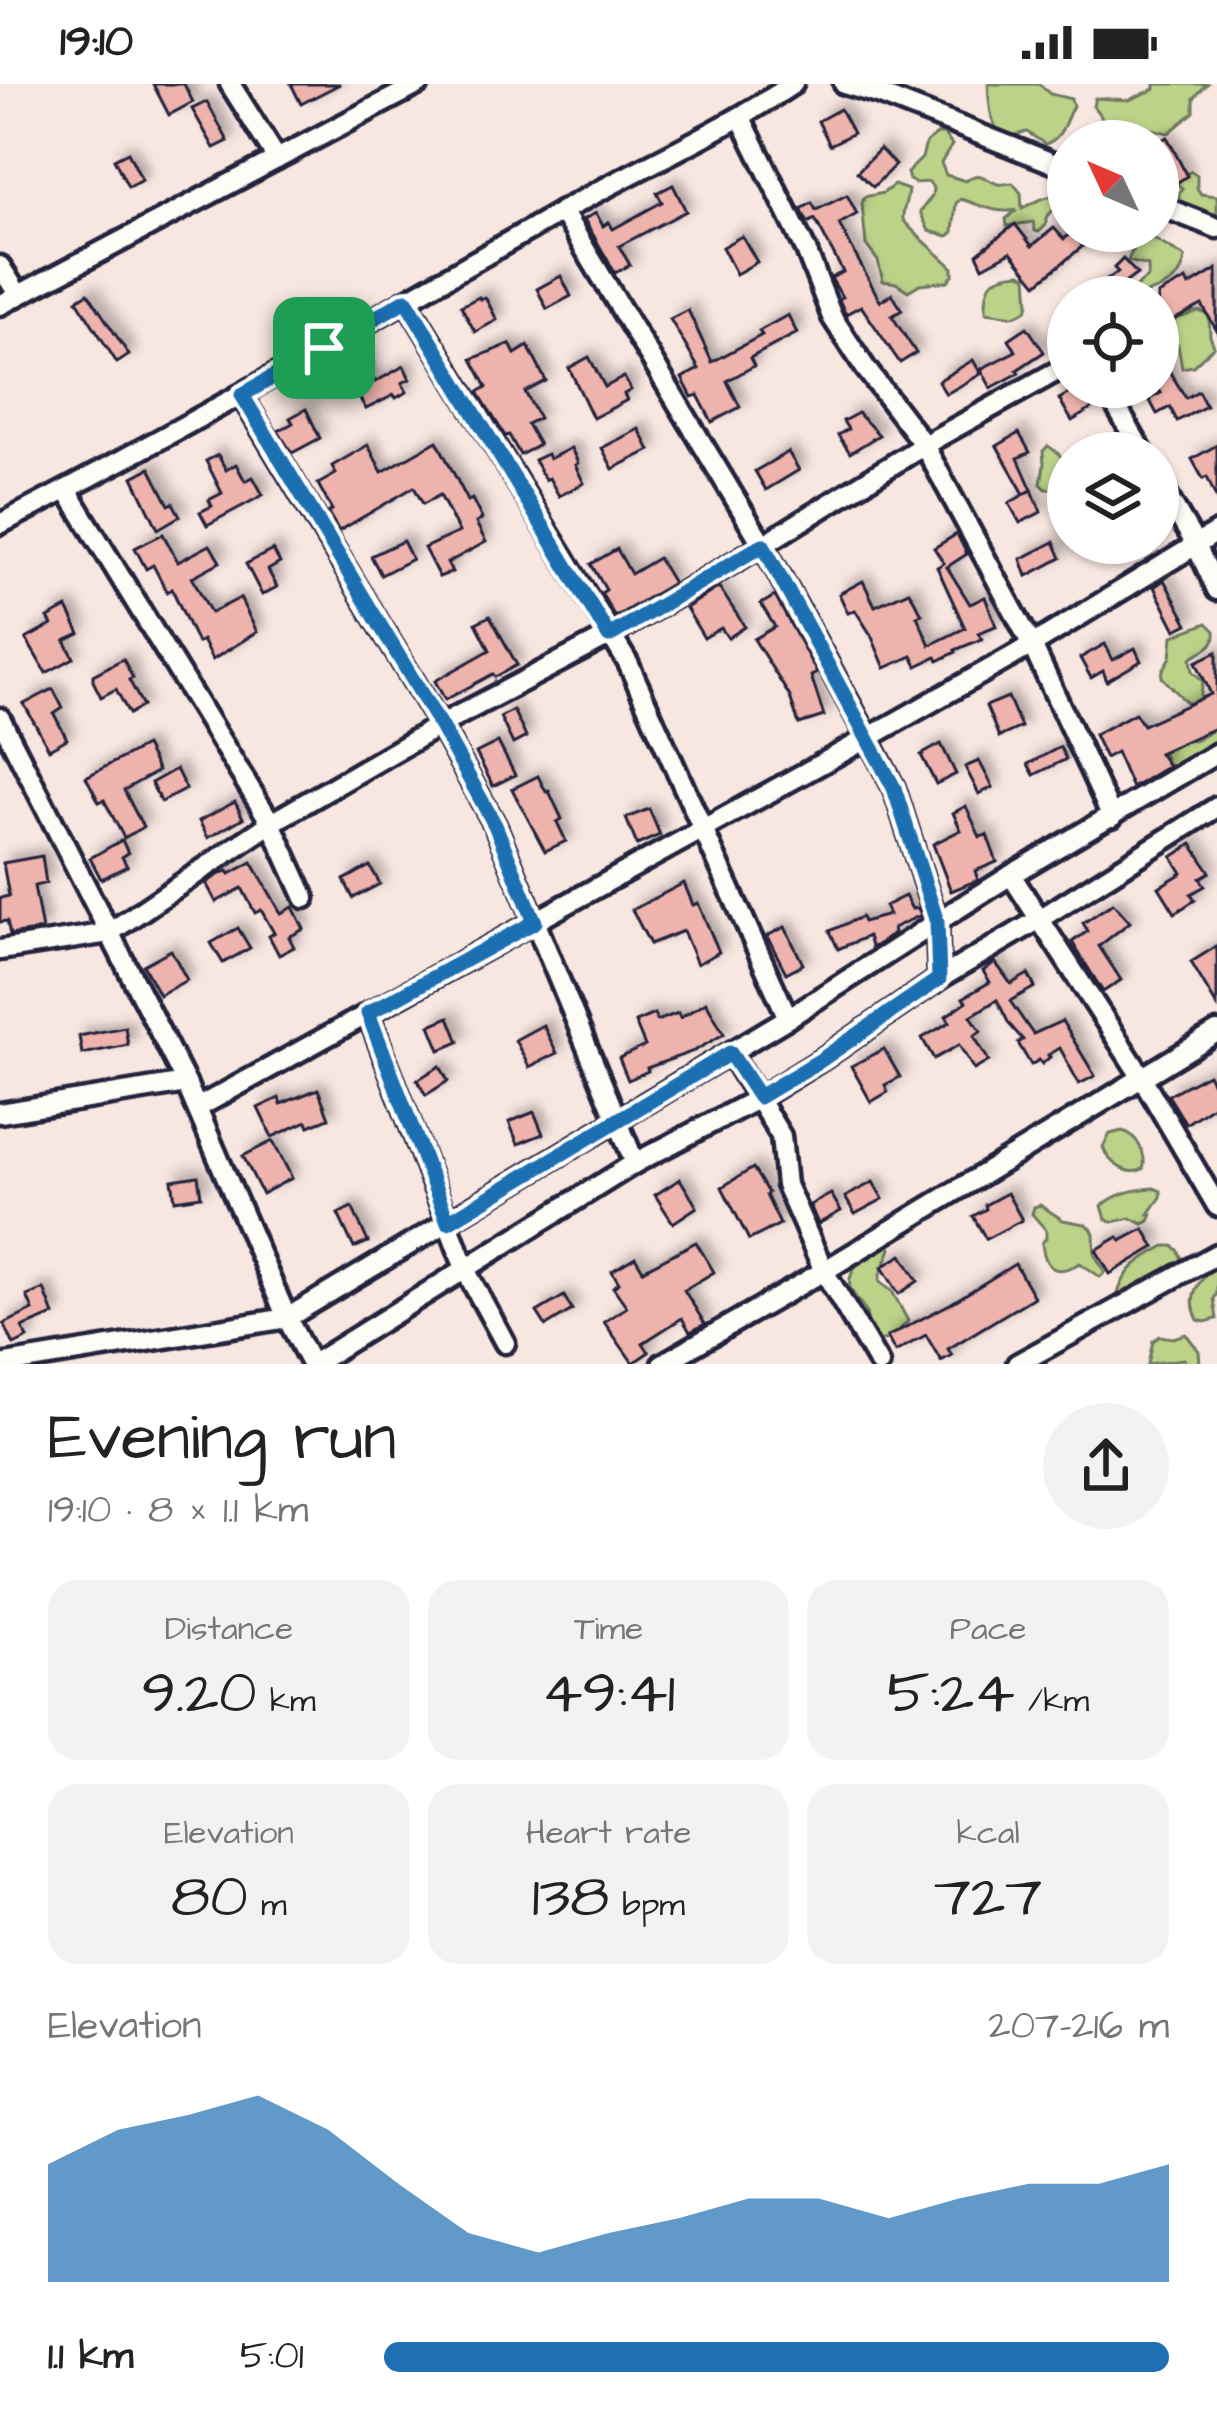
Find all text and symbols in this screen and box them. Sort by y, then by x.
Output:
text: 19:10 [60,11,133,73]
north arrow [1047,120,1179,252]
map controls [1047,120,1179,564]
button: locate [1047,276,1179,408]
pin [273,297,375,399]
icon: arrive [291,315,357,381]
button: layers [1047,432,1179,564]
text: Evening run [48,1393,396,1485]
button: share [1043,1403,1169,1529]
text: 19:10 · 8 × 1.1 km [48,1484,308,1538]
text: Distance [165,1606,293,1652]
text: Time [574,1606,643,1652]
text: Pace [950,1606,1026,1652]
text: 9.20 [142,1652,257,1735]
text: 49:41 [542,1652,675,1735]
text: 5:24 [887,1652,1015,1735]
text: km [257,1678,316,1724]
text: /km [1015,1678,1089,1724]
text: Elevation [164,1810,294,1856]
text: Heart rate [526,1810,691,1856]
text: kcal [957,1810,1020,1856]
text: 80 [171,1856,248,1939]
text: 138 [532,1856,609,1939]
text: 727 [934,1856,1042,1939]
text: m [248,1882,287,1928]
text: bpm [609,1882,685,1928]
text: Elevation [48,2000,202,2054]
text: 207–216 m [988,2000,1169,2054]
text: 1.1 km [48,2330,133,2384]
text: 5:01 [240,2330,304,2384]

